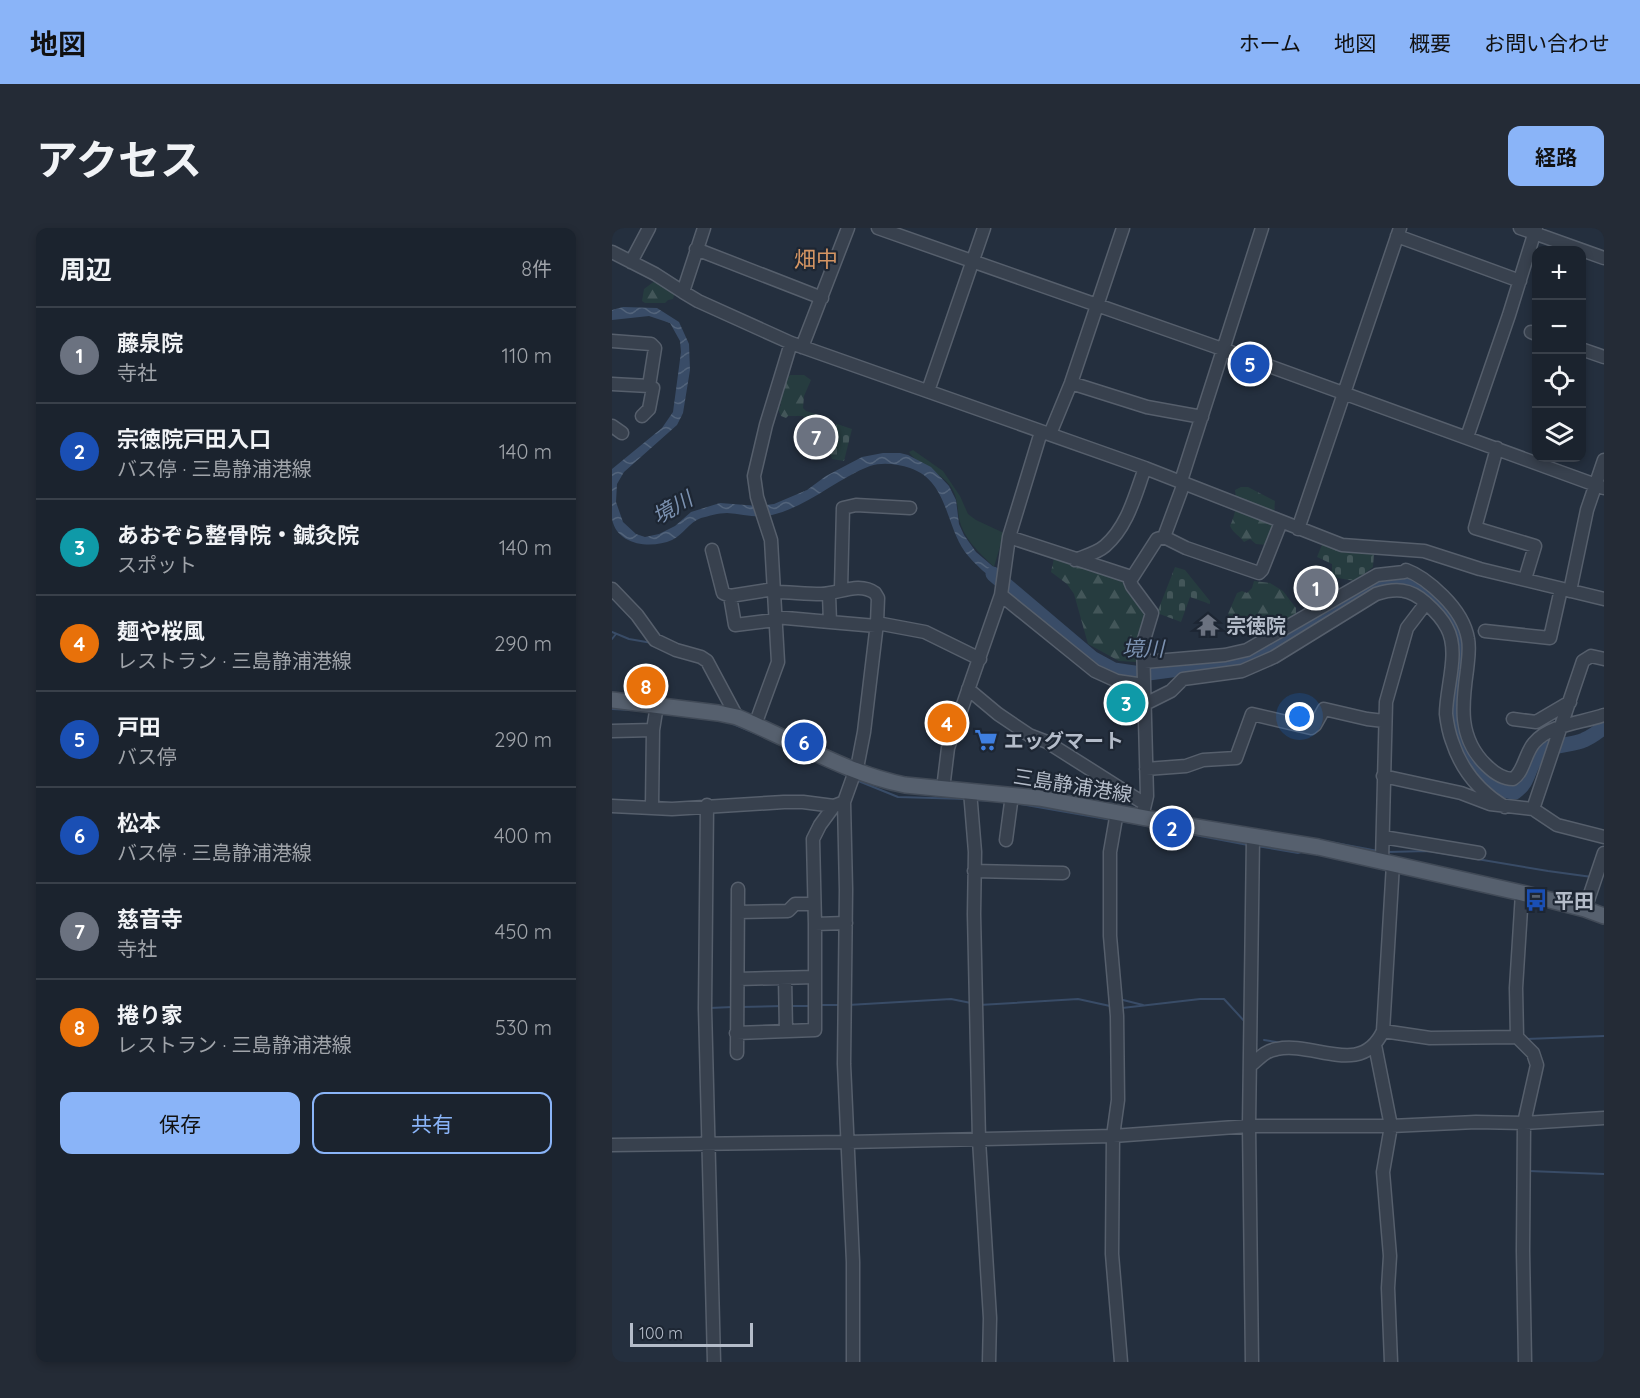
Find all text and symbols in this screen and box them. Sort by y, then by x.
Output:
text: 地図 [30,26,86,61]
text: ホーム [1239,30,1301,56]
text: 地図 [1334,30,1376,56]
text: 概要 [1409,30,1451,56]
text: お問い合わせ [1484,30,1610,56]
button: 経路 [1508,126,1604,186]
text: アクセス [36,133,202,186]
district label: 畑中 [794,245,838,273]
map controls [1532,246,1586,462]
button: + [1532,246,1586,300]
text: 周辺 [60,253,112,286]
text: 8件 [521,256,552,281]
button: − [1532,300,1586,354]
text: 藤泉院 [117,329,183,357]
pin: 5 [1230,342,1270,386]
text: 1 [76,343,83,368]
text: 110 m [502,343,552,368]
button: locate [1532,354,1586,408]
text: 寺社 [117,360,157,385]
button: layers [1532,408,1586,462]
pin: 7 [796,414,836,460]
text: 宗徳院戸田入口 [117,425,271,453]
text: 2 [74,439,85,464]
text: 140 m [499,439,552,464]
text: バス停 · 三島静浦港線 [117,456,312,481]
water label: 境川 [647,484,698,529]
text: あおぞら整骨院・鍼灸院 [117,521,359,549]
text: 3 [74,535,85,560]
text: 140 m [499,535,552,560]
text: スポット [117,552,197,577]
pin: 1 [1296,566,1336,610]
temple icon: 宗徳院 [1195,612,1221,638]
place label: 宗徳院 [1226,613,1286,638]
text: 麺や桜風 [117,617,205,645]
text: 4 [74,631,85,656]
text: 290 m [494,631,552,656]
water label: 境川 [1122,635,1166,661]
text: レストラン · 三島静浦港線 [117,648,352,673]
pin: 8 [627,664,666,708]
pin: 3 [1106,680,1146,726]
pin: 4 [928,700,966,746]
your location [1285,702,1314,731]
text: 戸田 [117,713,161,741]
pin: 6 [784,720,824,764]
text: 5 [74,727,85,752]
text: 290 m [494,727,552,752]
supermarket icon: エッグマート [973,727,999,753]
place label: エッグマート [1004,728,1124,753]
text: バス停 [117,744,177,769]
street label: 三島静浦港線 [1012,763,1134,807]
pin: 2 [1152,806,1192,850]
text: 松本 [117,809,161,837]
text: 6 [74,823,85,848]
text: 400 m [494,823,552,848]
text: バス停 · 三島静浦港線 [117,840,312,865]
bus stop icon: 平田 [1523,887,1549,913]
place label: 平田 [1554,888,1594,913]
text: 慈音寺 [117,905,183,933]
text: 7 [74,919,85,944]
text: 450 m [495,919,552,944]
text: 寺社 [117,936,157,961]
text: 捲り家 [117,1001,183,1029]
text: 8 [74,1015,85,1040]
text: 530 m [495,1015,552,1040]
text: レストラン · 三島静浦港線 [117,1032,352,1057]
button: 保存 [60,1092,300,1154]
button: 共有 [312,1092,552,1154]
scale bar [630,1320,753,1348]
text: 100 m [639,1323,683,1343]

